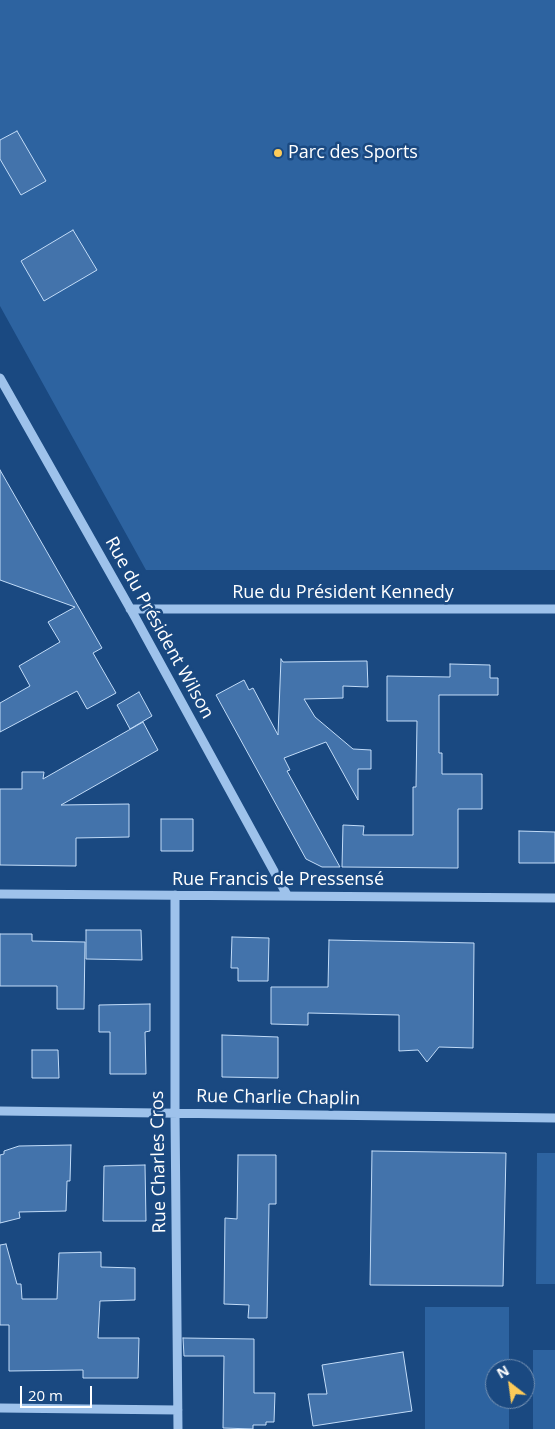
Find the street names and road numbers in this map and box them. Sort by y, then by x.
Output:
street label: Rue du Président Wilson [100,533,218,723]
street label: Rue du Président Kennedy [232,582,454,604]
street label: Rue Francis de Pressensé [172,869,384,891]
street label: Rue Charlie Chaplin [196,1086,360,1110]
street label: Rue Charles Cros [147,1090,171,1234]

